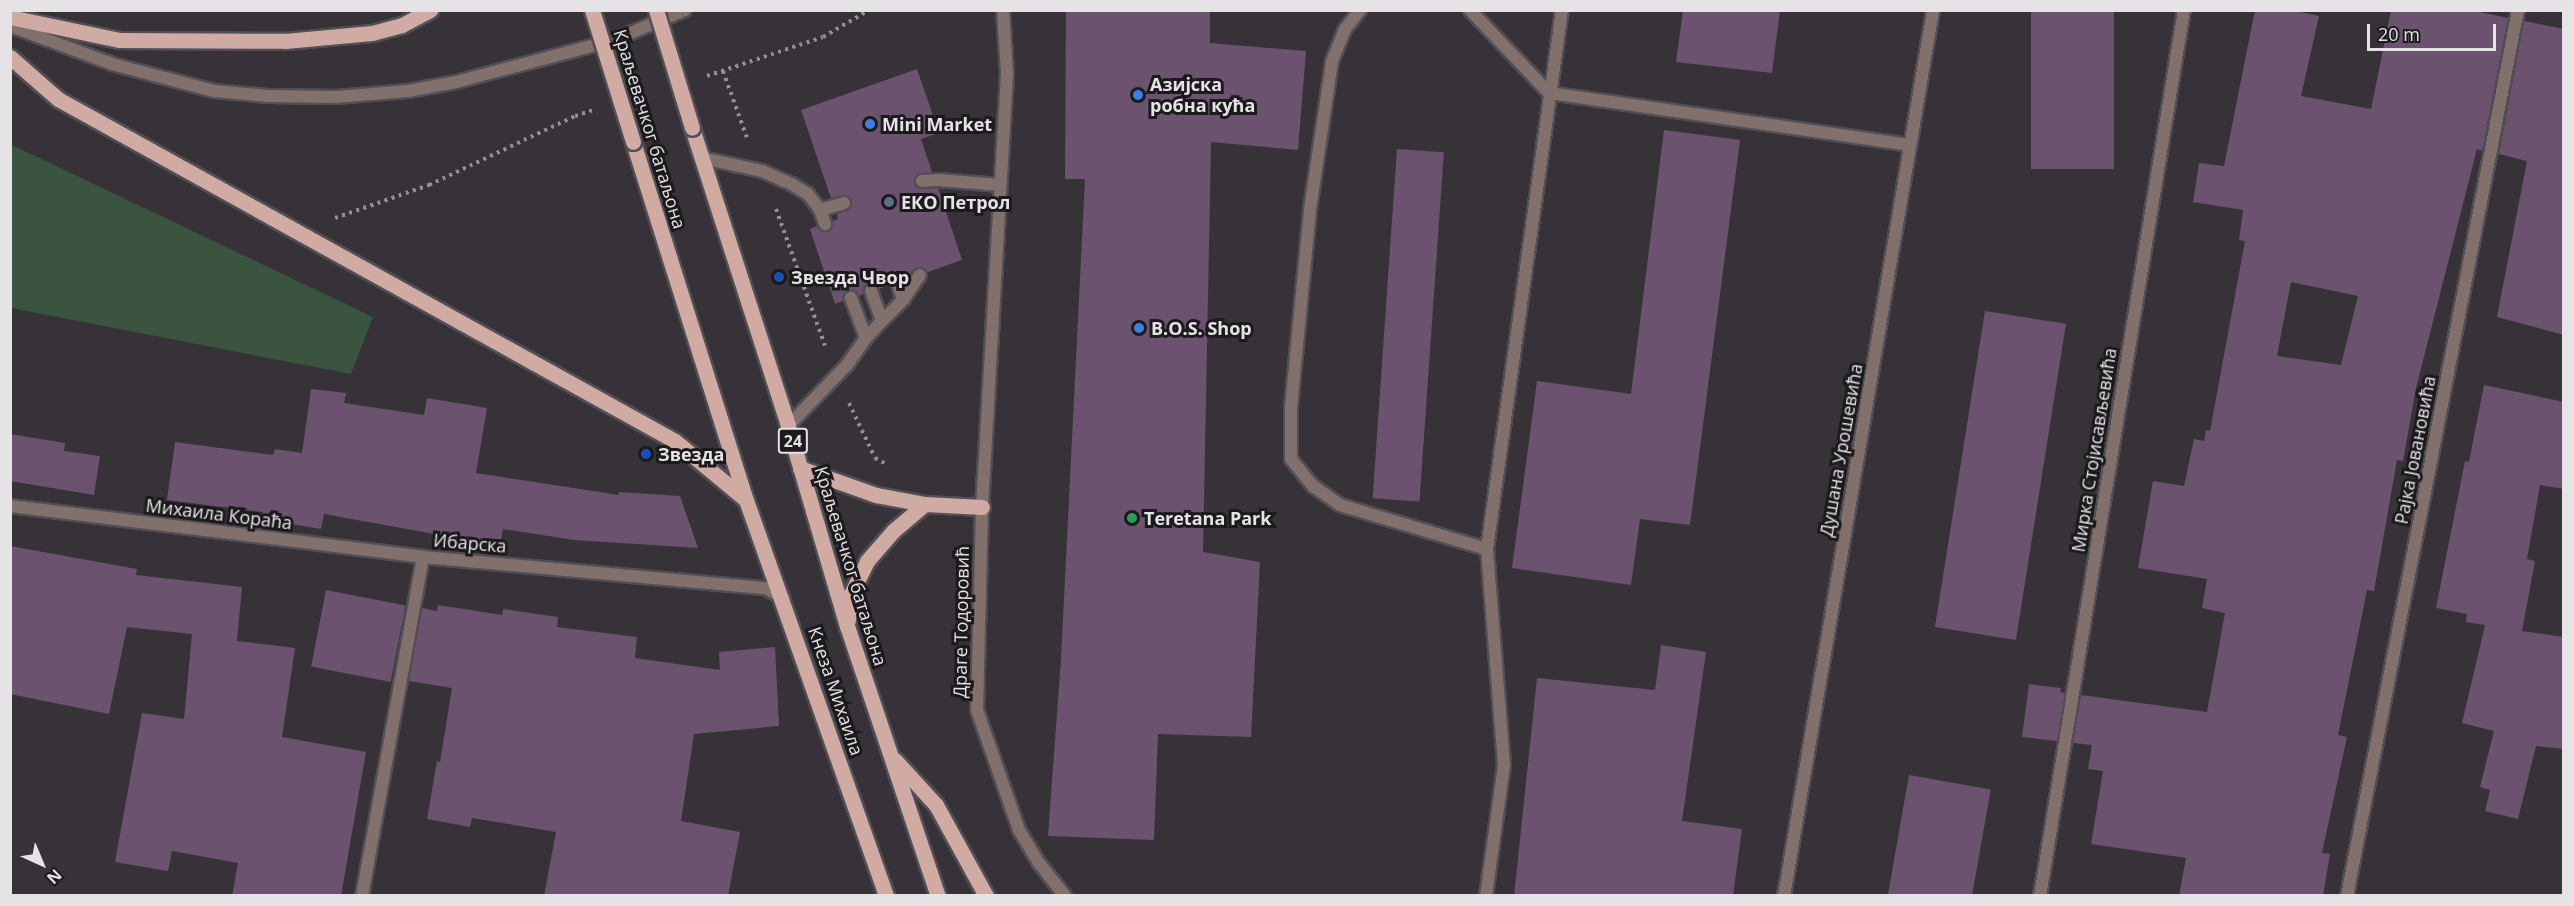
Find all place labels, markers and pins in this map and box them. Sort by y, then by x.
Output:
place label: Азијска робна кућа [1150,74,1255,116]
marker: Азијска робна кућа [1131,88,1145,102]
place label: Mini Market [882,113,992,135]
marker: Mini Market [863,117,877,131]
place label: ЕКО Петрол [901,191,1010,213]
marker: ЕКО Петрол [882,195,896,209]
place label: Звезда Чвор [791,266,909,288]
marker: Звезда Чвор [772,270,786,284]
place label: B.O.S. Shop [1151,317,1252,339]
marker: B.O.S. Shop [1132,321,1146,335]
place label: Звезда [658,443,724,465]
marker: Звезда [639,447,653,461]
place label: Teretana Park [1144,507,1271,529]
marker: Teretana Park [1125,511,1139,525]

